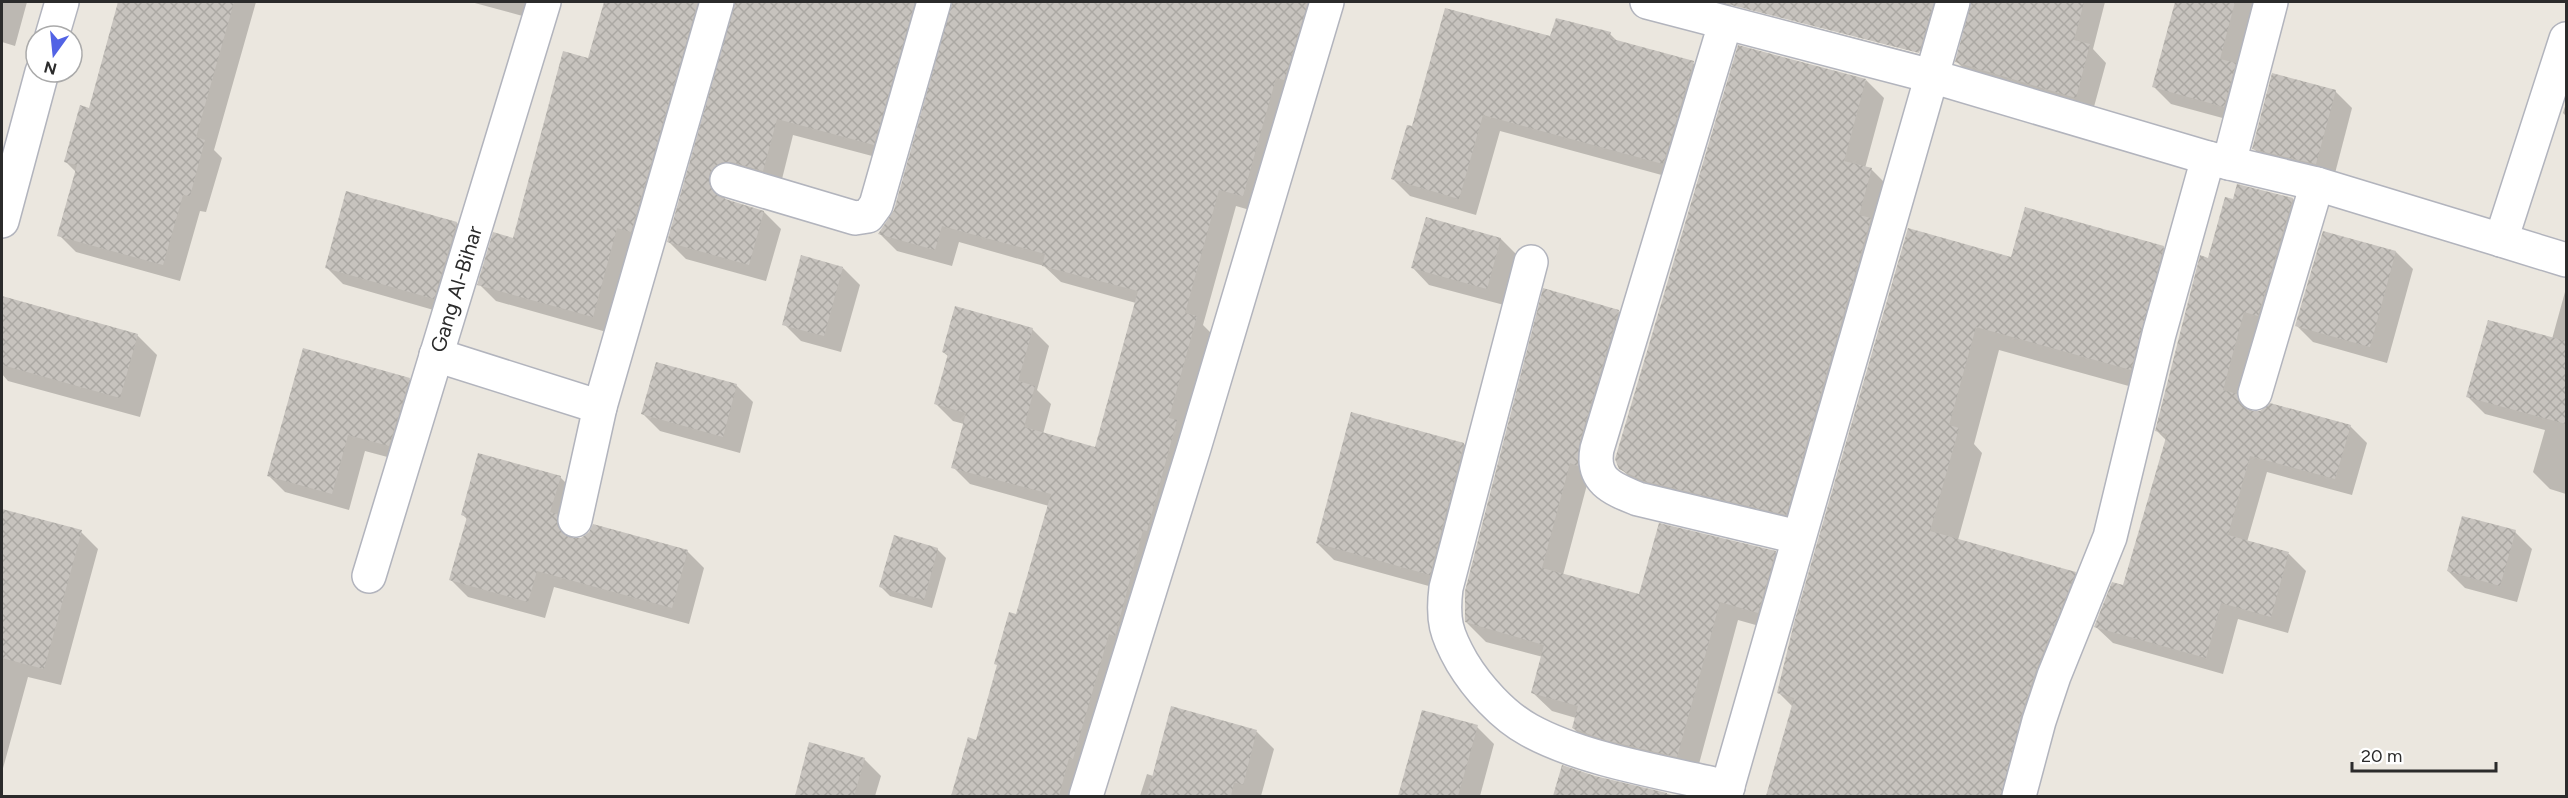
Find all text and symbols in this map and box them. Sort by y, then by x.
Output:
north arrow [24,24,84,84]
text: N [42,57,59,79]
street label: Gang Al-Bihar [425,223,487,355]
scale bar [2352,735,2496,773]
text: 20 m [2361,745,2402,767]

